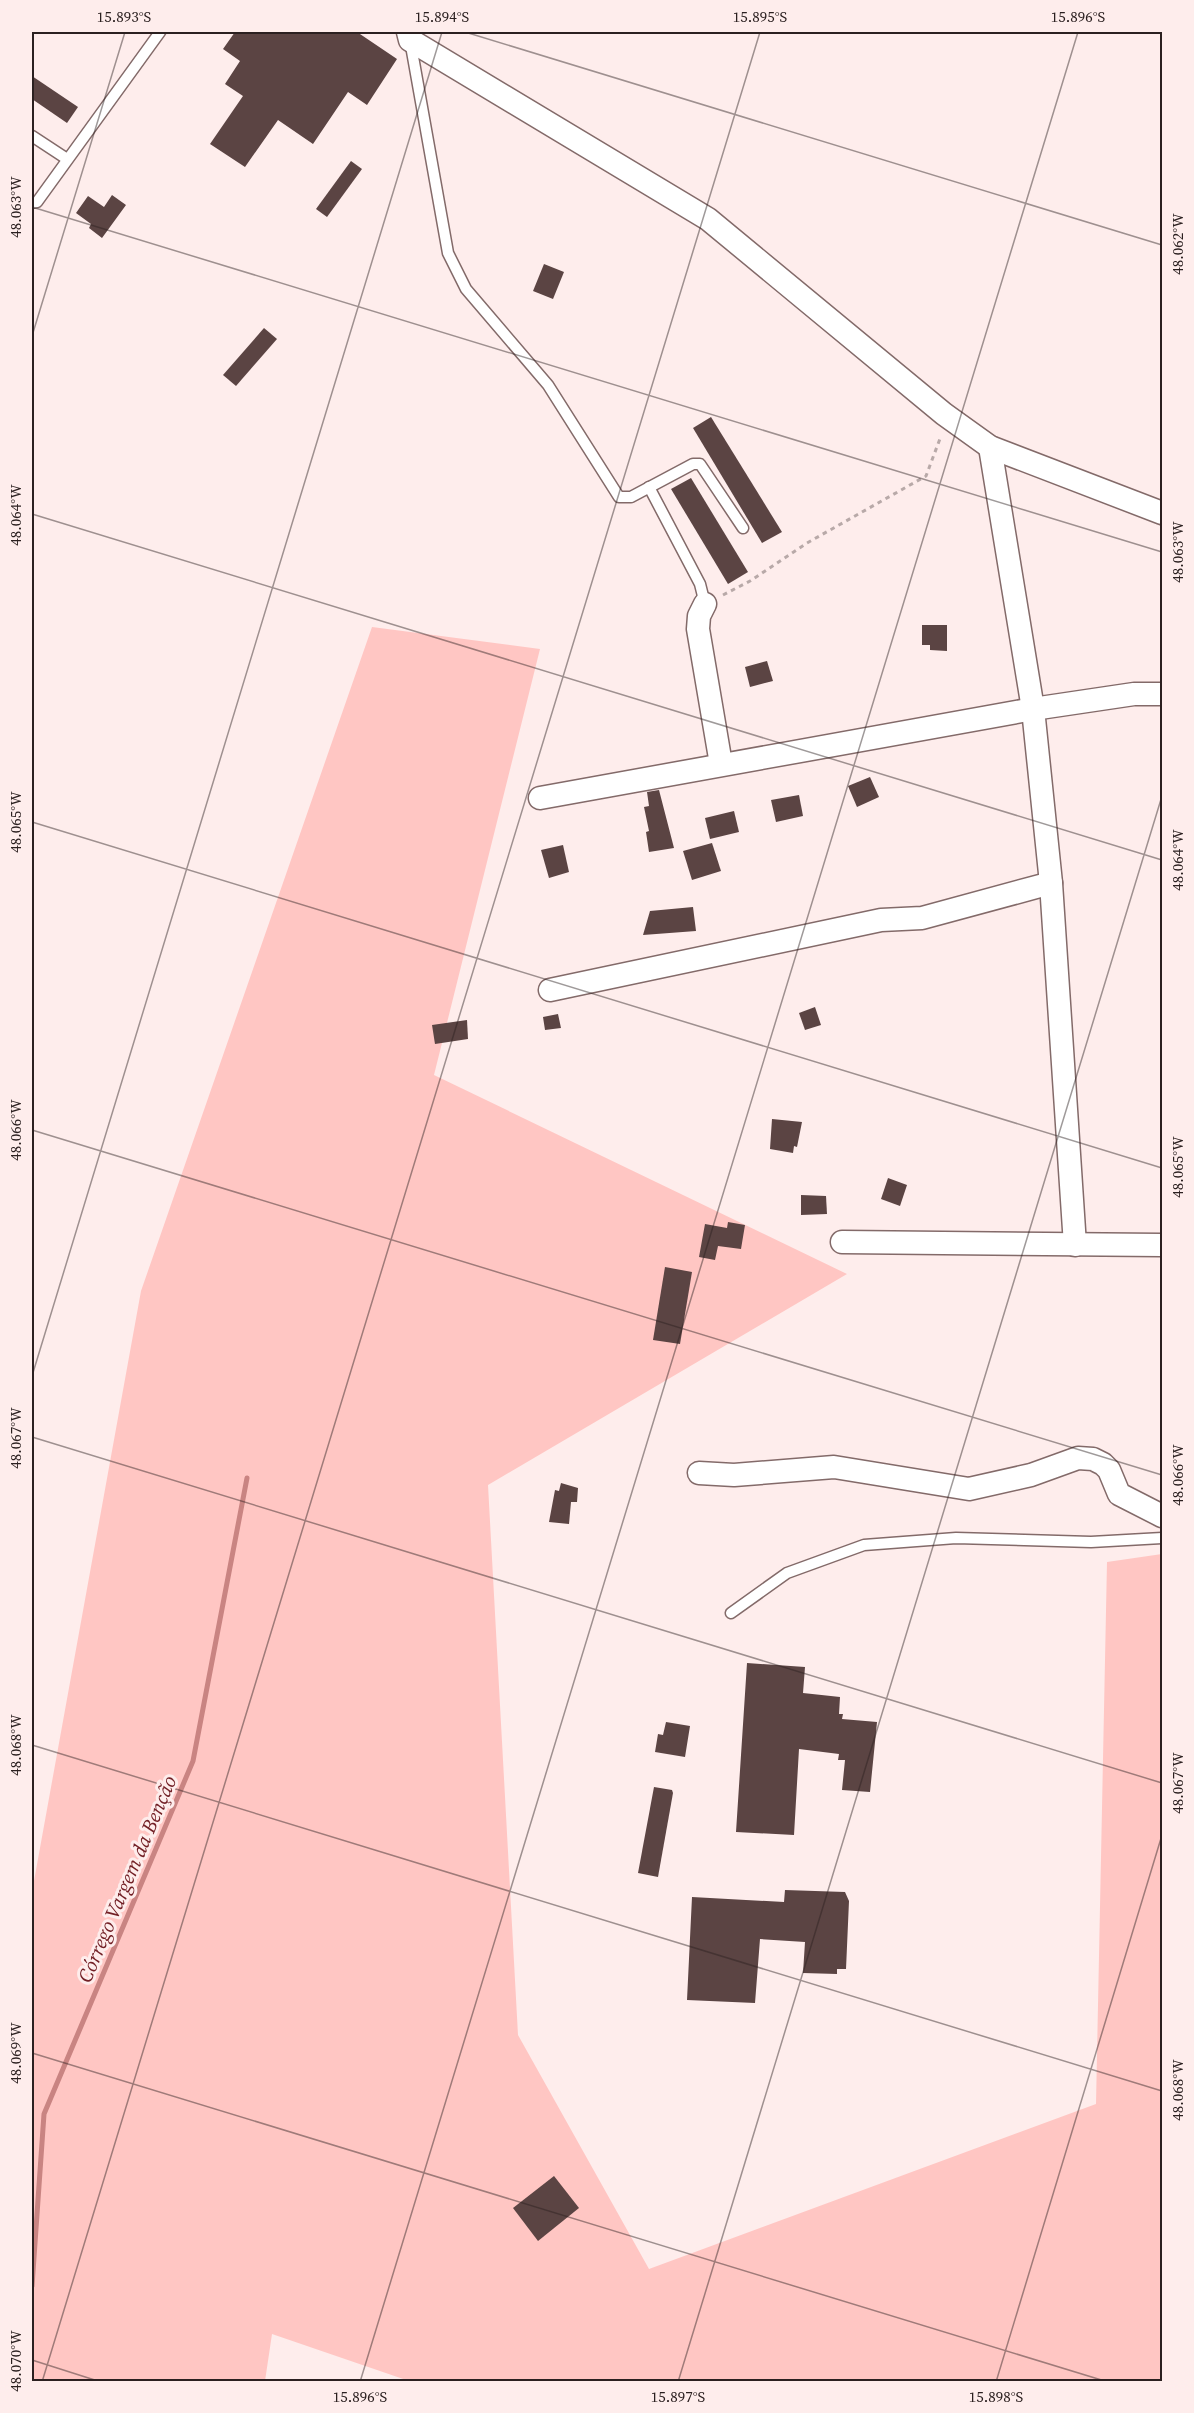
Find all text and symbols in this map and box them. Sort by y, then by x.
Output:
text: 15.893°S [97,6,152,27]
text: 15.894°S [415,6,470,27]
text: 15.895°S [733,6,788,27]
text: 15.896°S [1051,6,1106,27]
text: 48.063°W [5,176,26,238]
text: 48.062°W [1167,213,1188,275]
text: 48.064°W [5,484,26,546]
text: 48.063°W [1167,521,1188,583]
text: 48.065°W [5,791,26,853]
text: 48.064°W [1167,829,1188,891]
text: 48.066°W [5,1099,26,1161]
text: 48.065°W [1167,1136,1188,1198]
text: 48.067°W [5,1407,26,1469]
text: 48.066°W [1167,1444,1188,1506]
text: 48.068°W [5,1714,26,1776]
text: 48.067°W [1167,1752,1188,1814]
water label: Córrego Vargem da Benção [71,1771,183,1987]
text: 48.069°W [5,2022,26,2084]
text: 48.068°W [1167,2059,1188,2121]
text: 48.070°W [5,2330,26,2392]
text: 15.896°S [333,2386,388,2407]
text: 15.897°S [651,2386,706,2407]
text: 15.898°S [969,2386,1024,2407]

